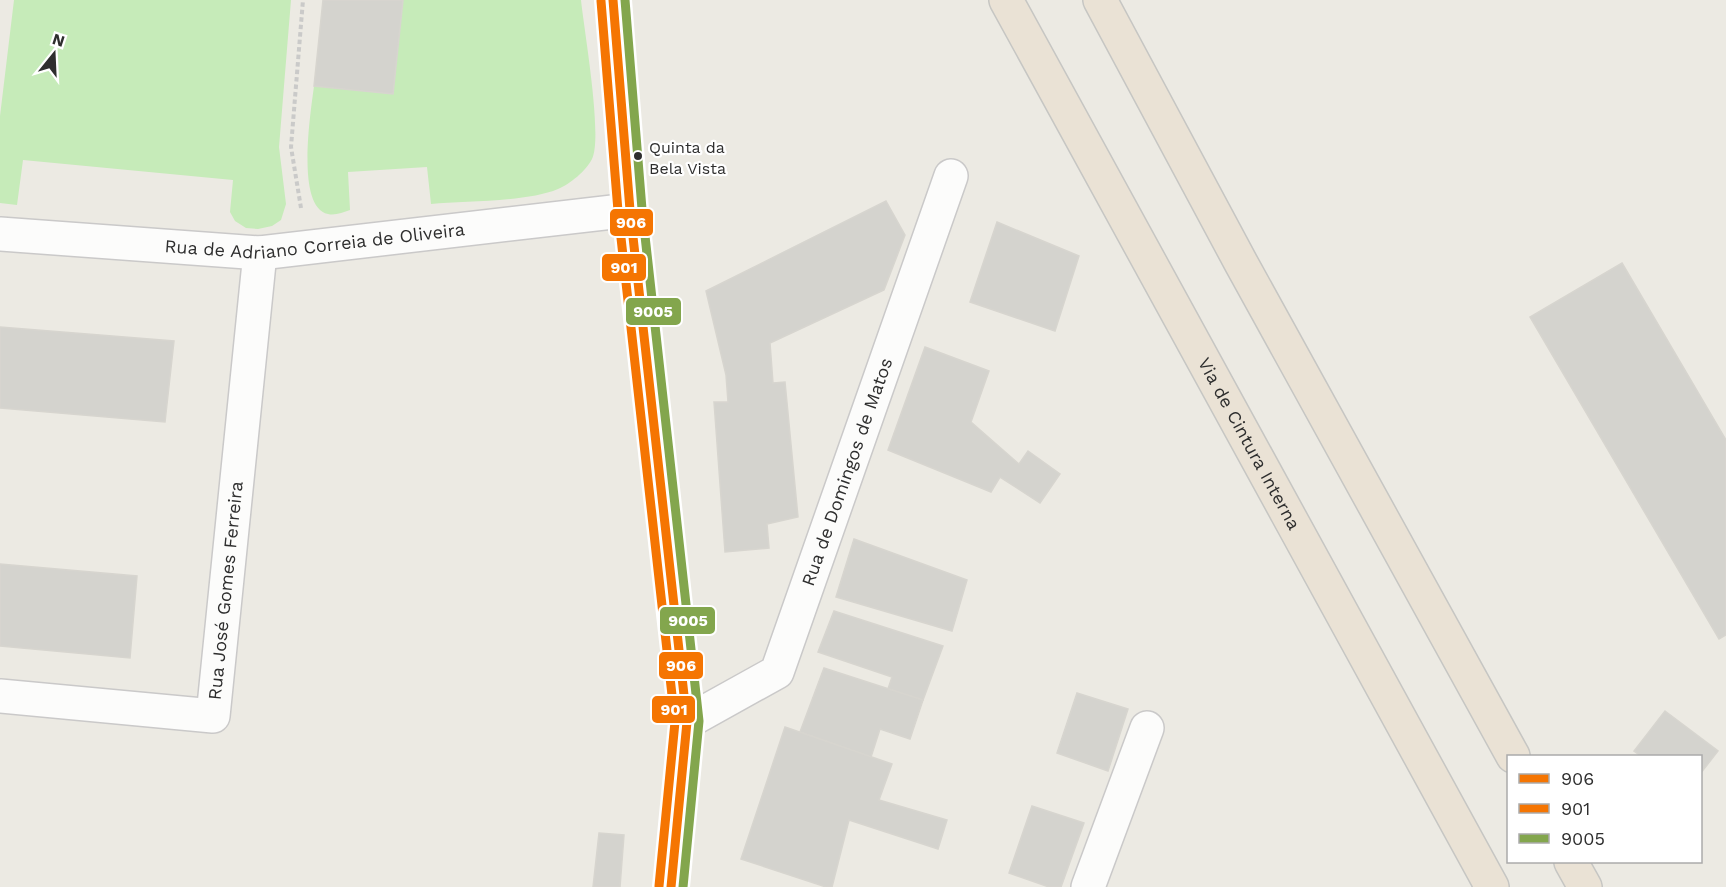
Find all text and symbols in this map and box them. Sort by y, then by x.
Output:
north arrow [24,24,84,84]
text: N [50,29,67,51]
place label: Quinta da Bela Vista [649,138,726,178]
marker: Quinta da Bela Vista [632,150,644,162]
line badge: 906 [609,208,654,237]
text: 906 [616,213,646,232]
street label: Rua de Adriano Correia de Oliveira [164,218,466,263]
line badge: 901 [601,253,647,282]
text: 901 [610,258,638,277]
line badge: 9005 [625,297,682,326]
text: 9005 [633,302,673,321]
street label: Via de Cintura Interna [1194,354,1305,533]
street label: Rua de Domingos de Matos [797,355,896,589]
street label: Rua José Gomes Ferreira [204,480,247,701]
line badge: 9005 [659,606,716,635]
text: 9005 [668,611,708,630]
line badge: 906 [658,651,704,680]
text: 906 [666,656,696,675]
line badge: 901 [651,695,696,724]
text: 901 [660,700,688,719]
legend [1507,755,1702,863]
text: 906 [1561,768,1594,789]
text: 901 [1561,798,1590,819]
text: 9005 [1561,828,1605,849]

